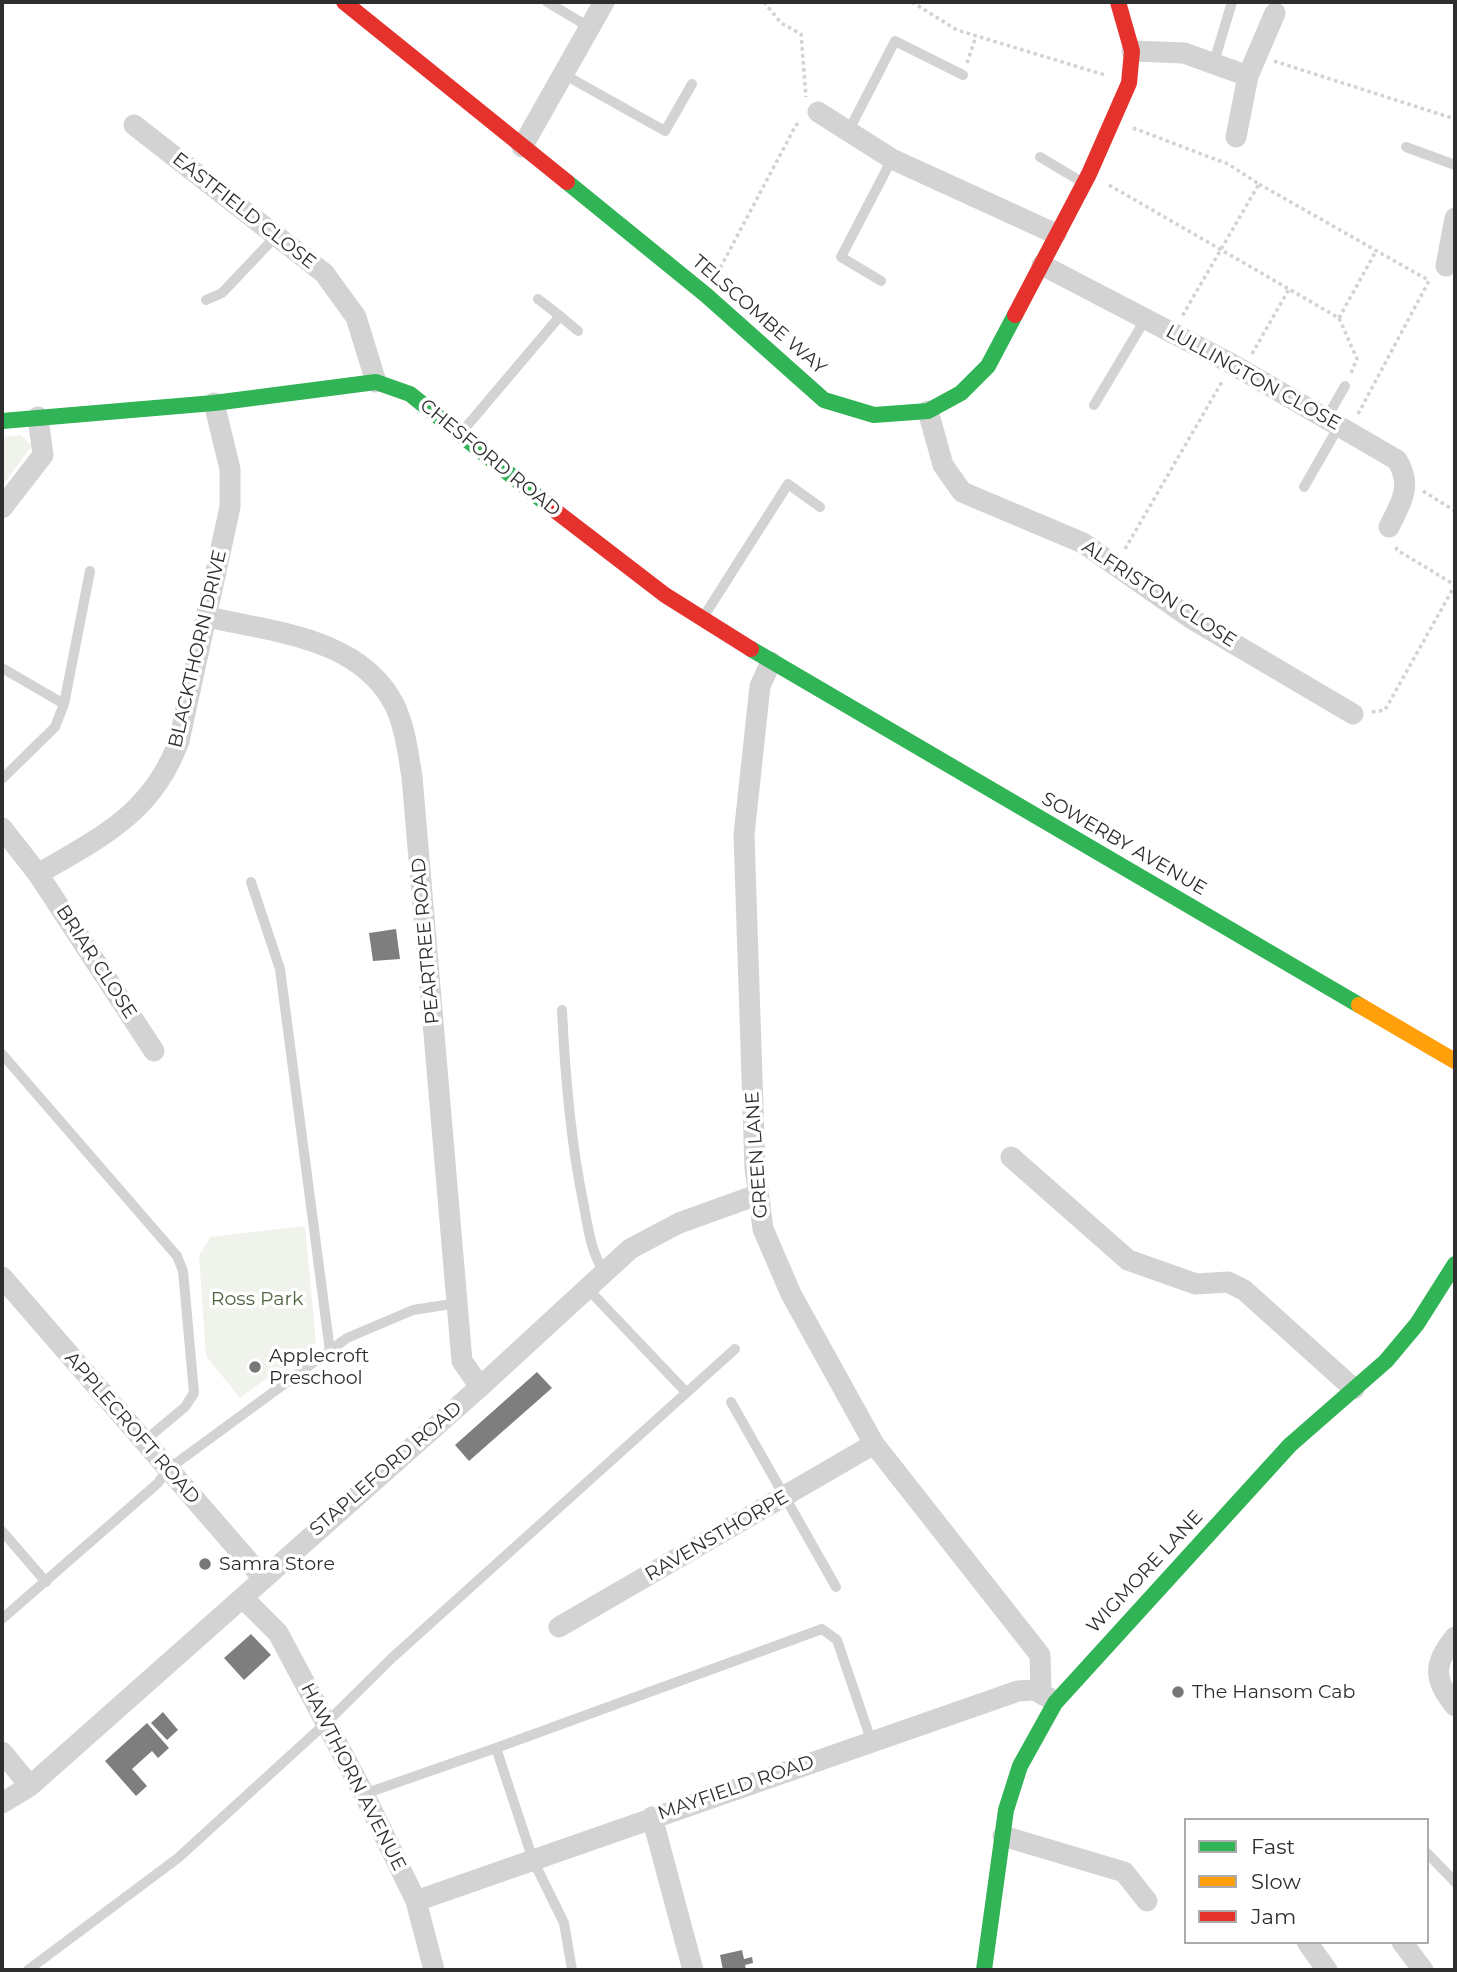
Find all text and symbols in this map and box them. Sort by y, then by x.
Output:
street label: EASTFIELD CLOSE [168,148,320,274]
street label: TELSCOMBE WAY [687,250,831,380]
street label: LULLINGTON CLOSE [1162,321,1344,435]
street label: CHESFORD ROAD [415,394,565,522]
street label: ALFRISTON CLOSE [1077,536,1241,652]
street label: BLACKTHORN DRIVE [164,548,232,750]
street label: SOWERBY AVENUE [1037,787,1211,901]
street label: PEARTREE ROAD [407,857,445,1025]
street label: BRIAR CLOSE [51,901,141,1023]
street label: GREEN LANE [741,1091,773,1219]
park label: Ross Park [211,1288,303,1310]
place label: Applecroft Preschool [269,1345,369,1389]
street label: APPLECROFT ROAD [60,1347,204,1509]
marker: Applecroft Preschool [247,1359,263,1375]
street label: STAPLEFORD ROAD [305,1397,467,1541]
street label: RAVENSTHORPE [641,1486,793,1586]
street label: WIGMORE LANE [1082,1506,1208,1638]
place label: Samra Store [219,1553,335,1575]
marker: Samra Store [197,1556,213,1572]
street label: HAWTHORN AVENUE [296,1679,410,1875]
place label: The Hansom Cab [1192,1681,1355,1703]
marker: The Hansom Cab [1170,1684,1186,1700]
street label: MAYFIELD ROAD [655,1751,817,1825]
legend [1184,1818,1429,1944]
text: Fast [1251,1834,1295,1859]
text: Slow [1251,1869,1301,1894]
text: Jam [1251,1904,1296,1929]

